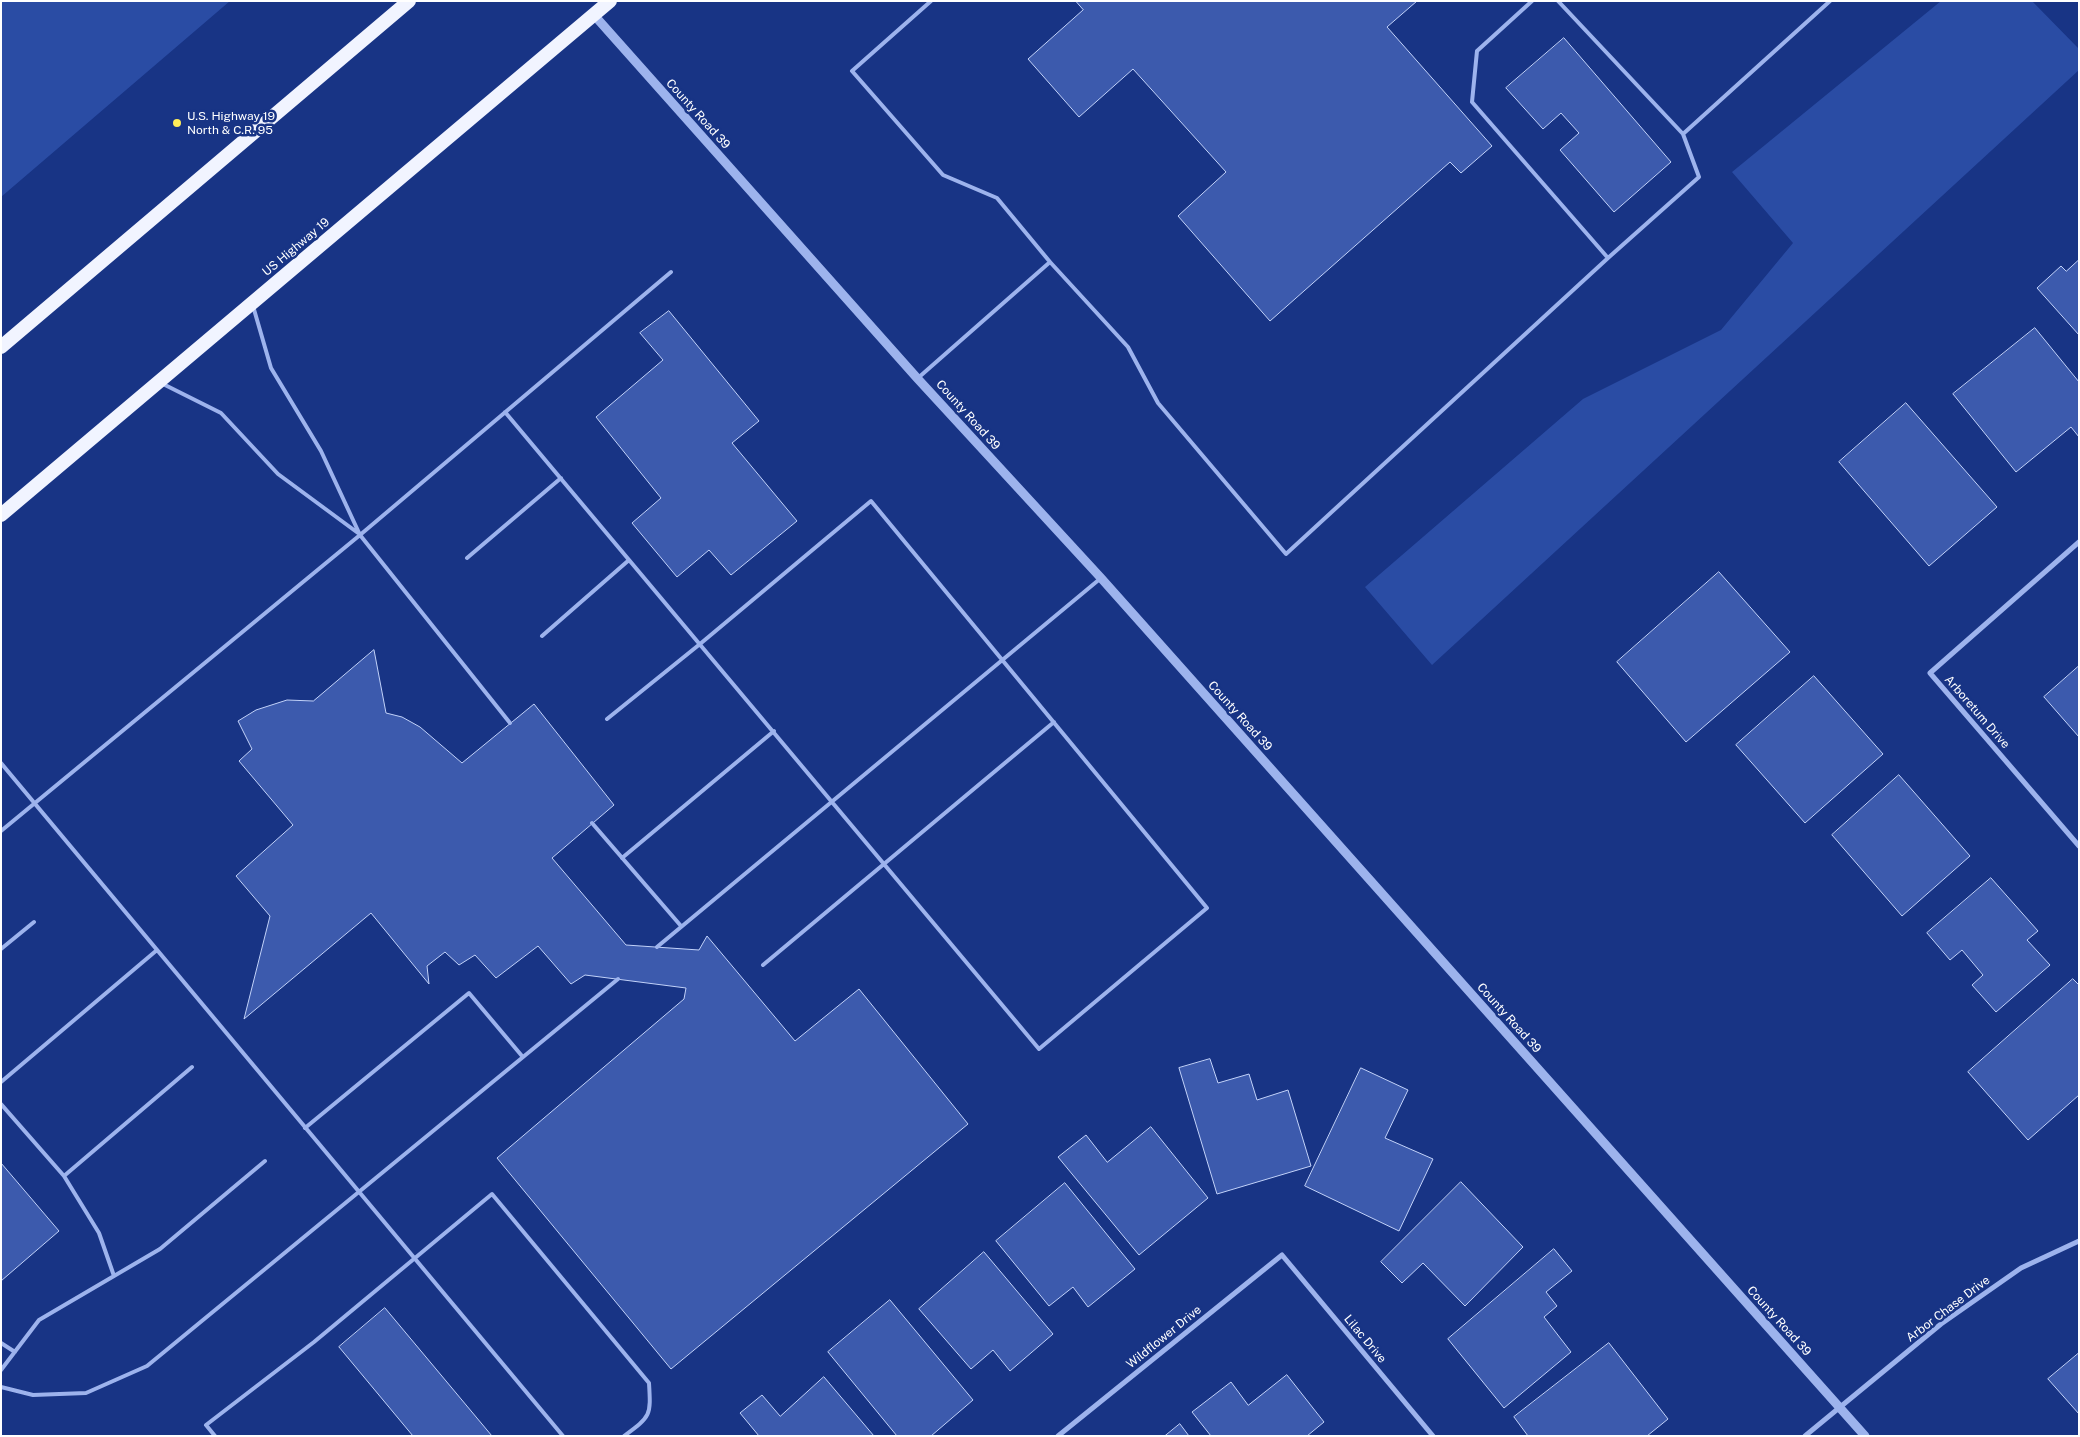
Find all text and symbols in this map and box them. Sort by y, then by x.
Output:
street label: County Road 39 [663,76,733,152]
place label: U.S. Highway 19 North & C.R. 95 [187,109,275,137]
marker: U.S. Highway 19 North & C.R. 95 [171,117,183,129]
street label: US Highway 19 [260,215,332,279]
street label: County Road 39 [933,377,1003,453]
street label: Arboretum Drive [1941,673,2013,751]
street label: County Road 39 [1205,678,1275,754]
street label: County Road 39 [1474,980,1544,1056]
street label: Arbor Chase Drive [1903,1273,1993,1345]
street label: County Road 39 [1744,1283,1814,1359]
street label: Wildflower Drive [1124,1302,1204,1372]
street label: Lilac Drive [1341,1312,1389,1366]

